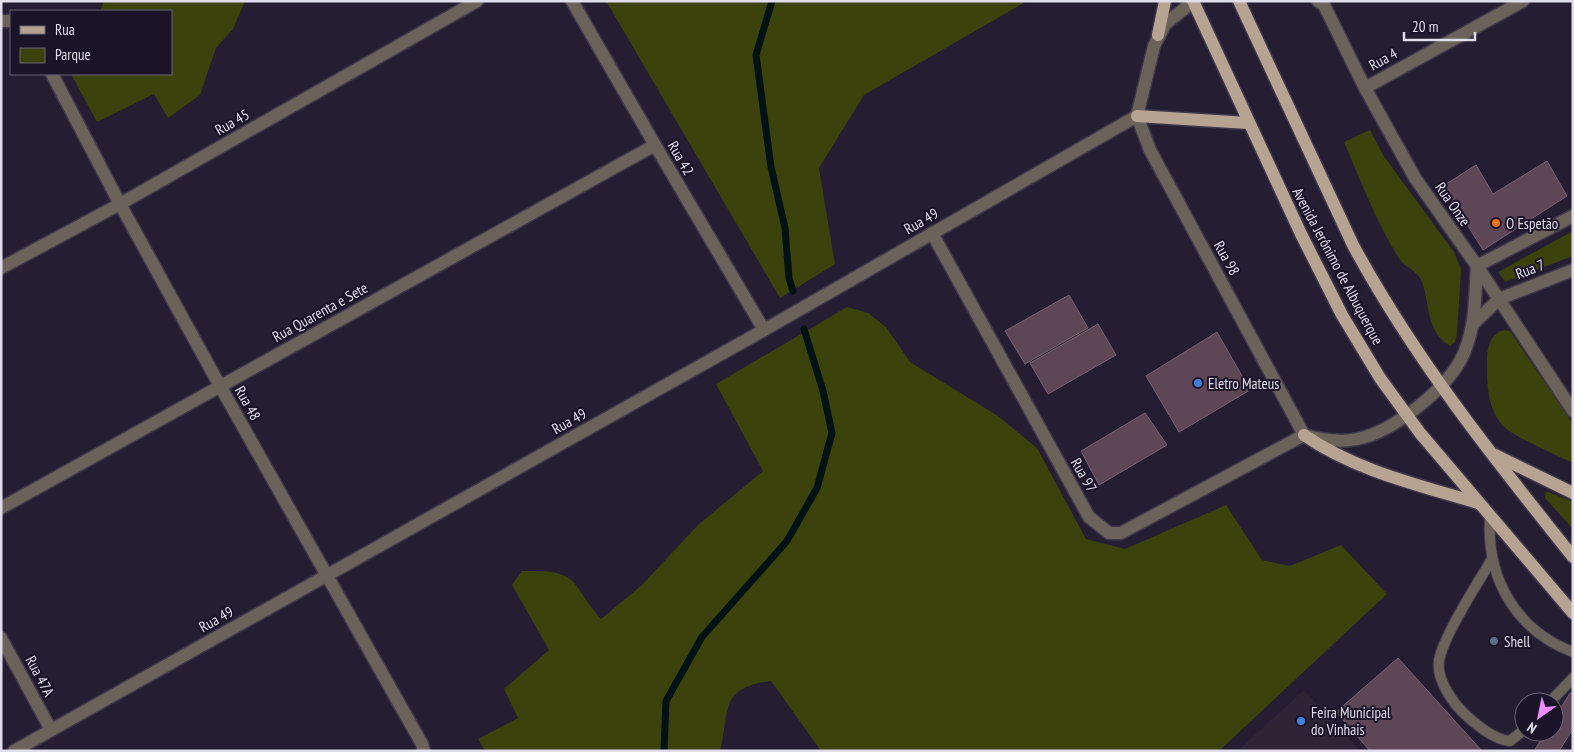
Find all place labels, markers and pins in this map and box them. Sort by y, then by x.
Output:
place label: O Espetão [1506,214,1558,233]
marker: O Espetão [1490,217,1502,229]
place label: Eletro Mateus [1208,374,1279,393]
marker: Eletro Mateus [1192,377,1204,389]
place label: Shell [1504,632,1531,651]
marker: Shell [1488,635,1500,647]
place label: Feira Municipal do Vinhais [1311,703,1391,739]
marker: Feira Municipal do Vinhais [1295,715,1307,727]

